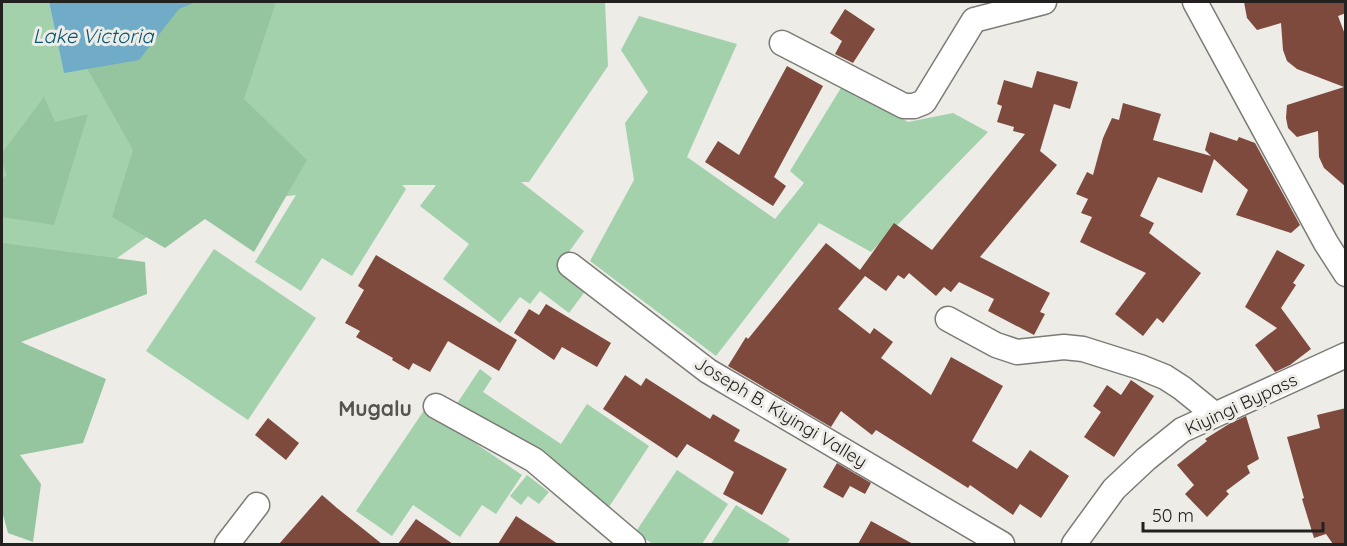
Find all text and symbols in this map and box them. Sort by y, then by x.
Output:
water label: Lake Victoria [33,23,155,48]
street label: Joseph B. Kiyingi Valley [691,351,871,473]
street label: Kiyingi Bypass [1181,368,1301,440]
district label: Mugalu [338,395,412,421]
scale bar [1143,495,1323,533]
text: 50 m [1152,504,1194,527]

